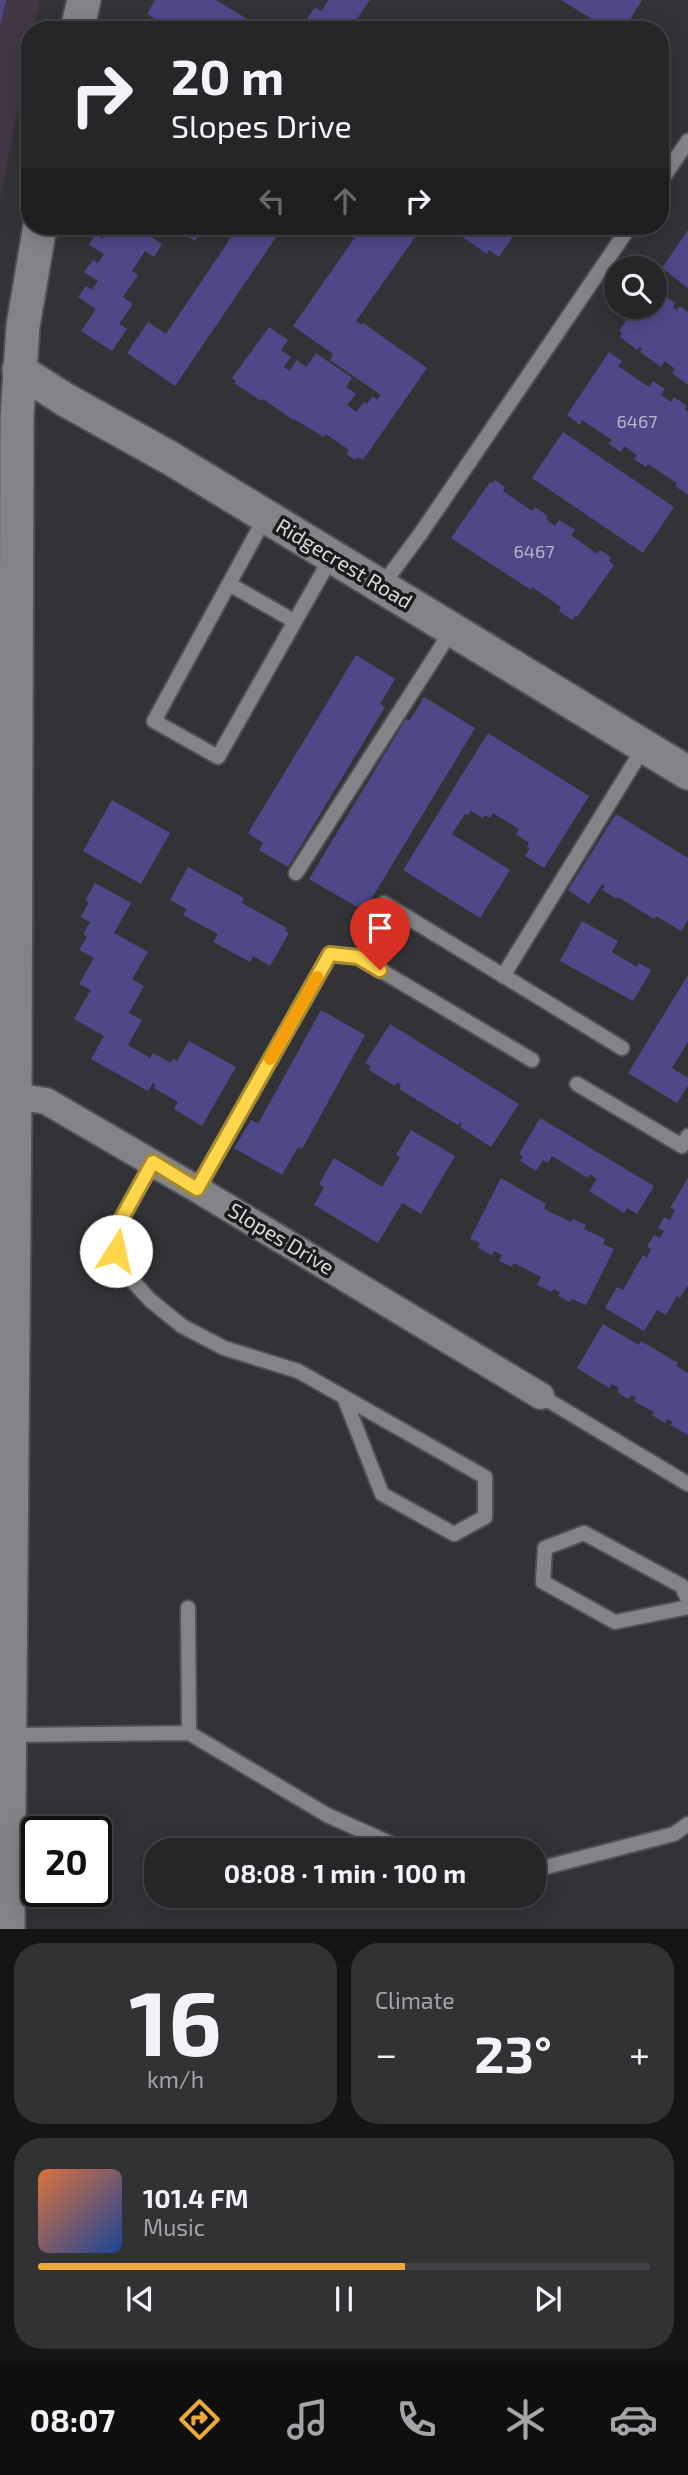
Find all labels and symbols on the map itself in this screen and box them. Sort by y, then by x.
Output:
house number: 6467 [617,410,657,432]
street label: Ridgecrest Road [272,512,417,613]
house number: 6467 [514,540,554,562]
pin [350,898,410,970]
street label: Slopes Drive [225,1196,339,1279]
position arrow [79,1214,153,1288]
speed limit sign: 20 [21,1816,112,1907]

